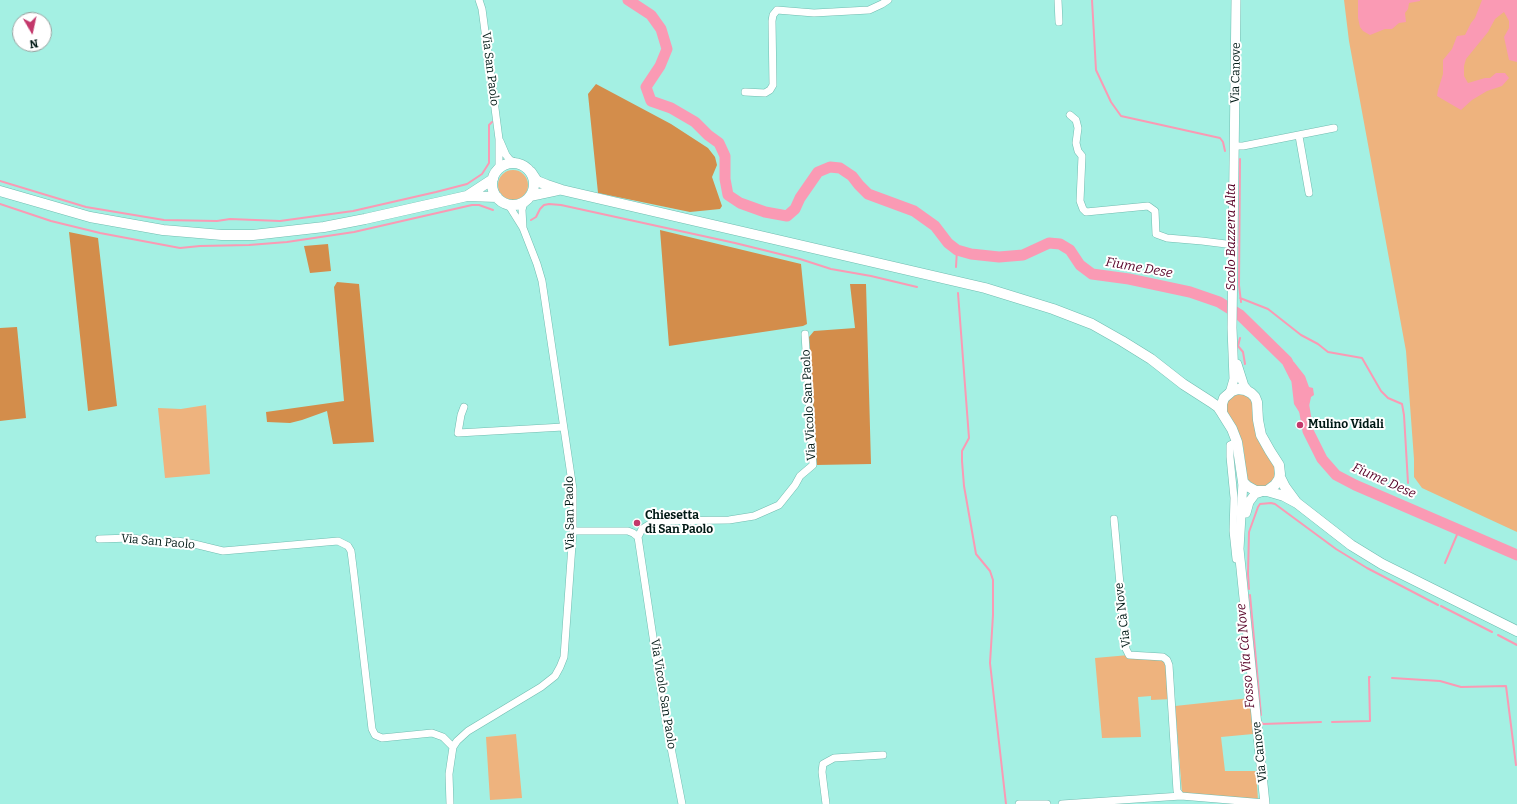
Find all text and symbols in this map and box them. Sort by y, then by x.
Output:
north arrow [12,12,52,52]
street label: Via San Paolo [478,31,502,107]
text: N [29,36,39,50]
street label: Via Canove [1228,42,1244,104]
water label: Scolo Bazzera Alta [1223,183,1239,291]
water label: Fiume Dese [1104,254,1174,282]
street label: Via Vicolo San Paolo [799,349,819,461]
place label: Mulino Vidali [1308,418,1384,432]
marker: Mulino Vidali [1295,420,1305,430]
water label: Fiume Dese [1350,460,1418,502]
street label: Via San Paolo [562,476,578,550]
place label: Chiesetta di San Paolo [645,509,713,537]
marker: Chiesetta di San Paolo [632,518,642,528]
street label: Via San Paolo [120,532,196,552]
street label: Via Cà Nove [1112,582,1134,648]
water label: Fosso Via Cà Nove [1234,603,1258,709]
street label: Via Vicolo San Paolo [647,638,679,750]
street label: Via Canove [1250,721,1270,783]

